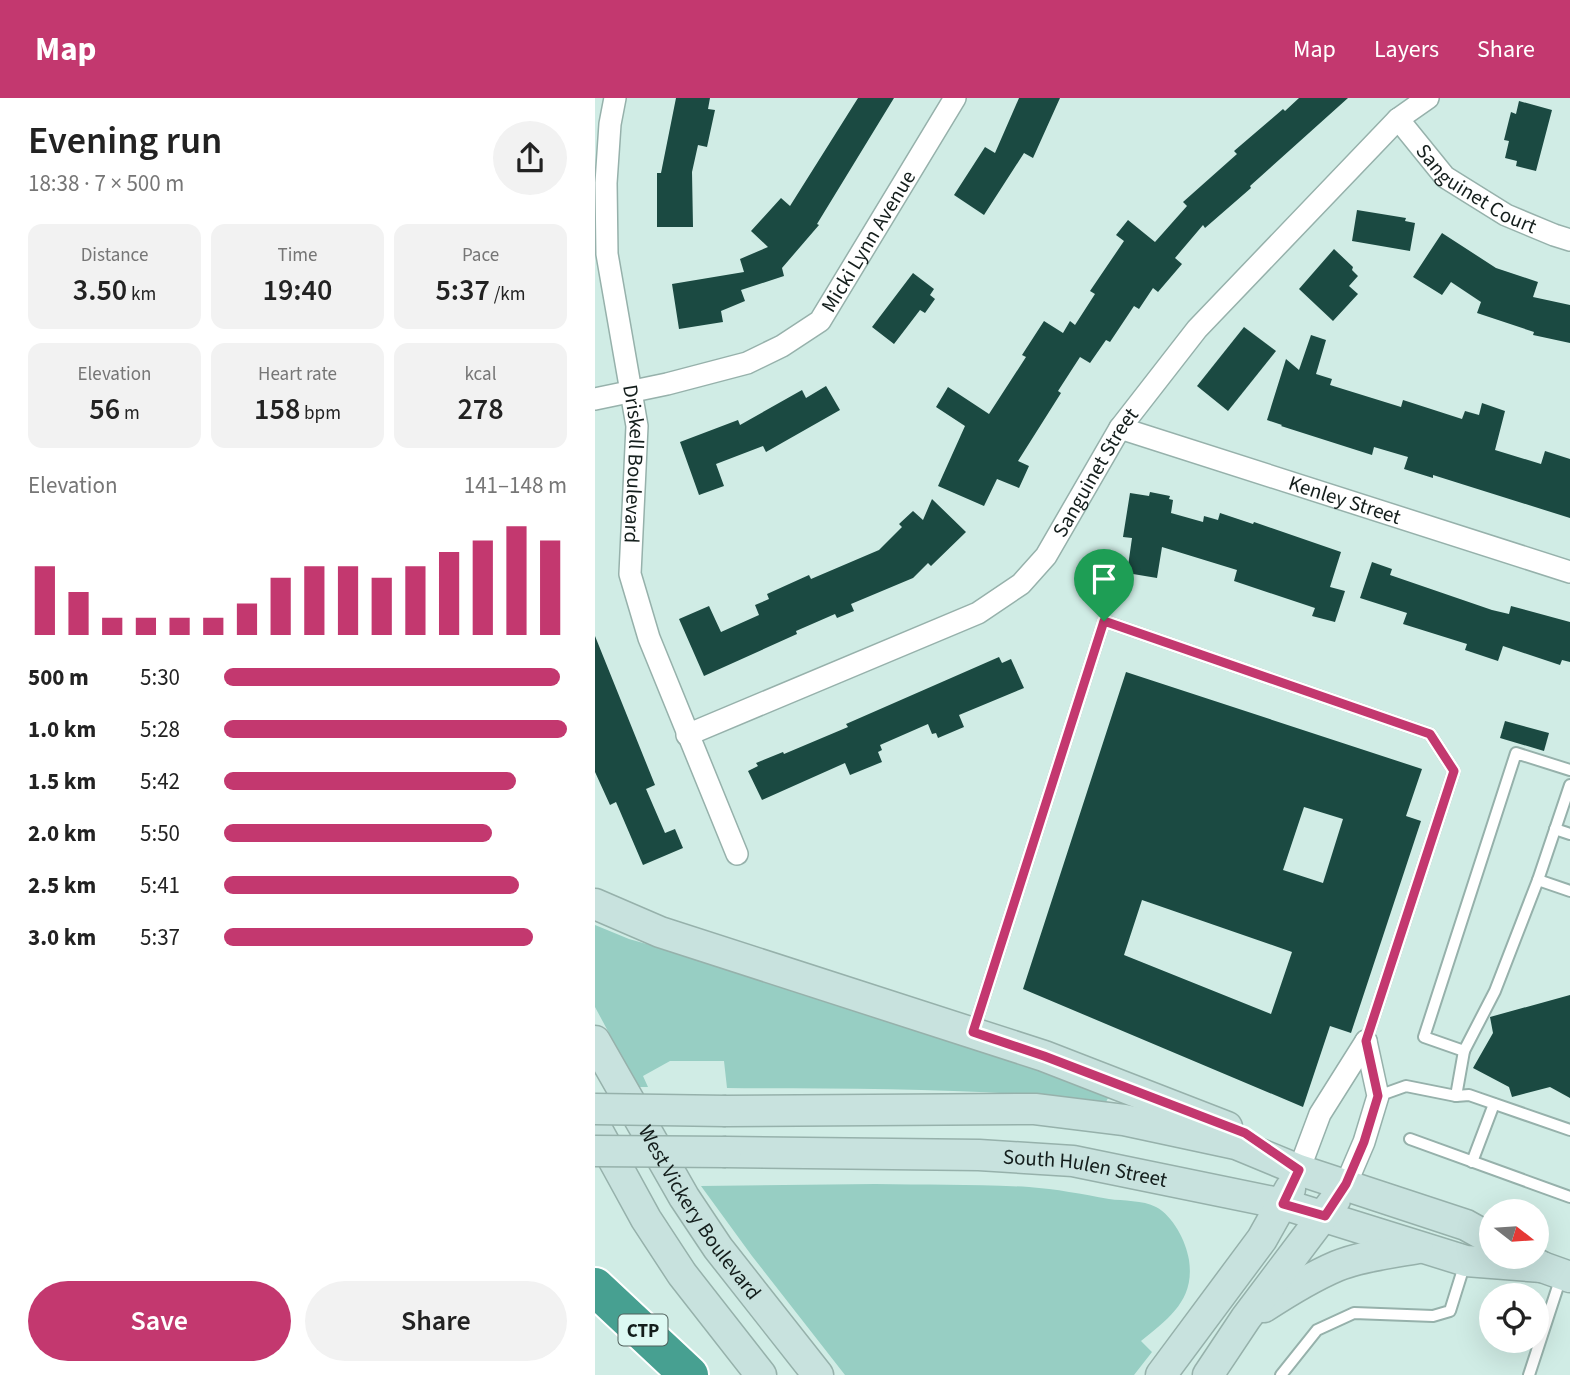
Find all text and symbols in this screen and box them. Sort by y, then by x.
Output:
text: Map [35,26,96,73]
text: Map [1293,32,1336,67]
text: Layers [1374,32,1439,67]
text: Share [1477,32,1535,67]
text: Evening run [28,114,222,168]
button: share [493,121,567,195]
street label: Sanguinet Court [1409,137,1541,241]
street label: Micki Lynn Avenue [814,164,923,318]
text: 18:38 · 7 × 500 m [28,167,184,200]
text: Distance [81,242,148,269]
text: Time [277,242,318,269]
text: Pace [462,242,499,269]
text: 3.50 [73,269,127,312]
text: 19:40 [263,269,332,312]
text: 5:37 [435,269,490,312]
text: km [127,281,156,308]
text: /km [490,281,526,308]
text: Elevation [78,361,151,388]
text: Heart rate [258,361,337,388]
text: kcal [465,361,496,388]
street label: Driskell Boulevard [615,382,652,544]
text: 56 [89,388,120,431]
text: 158 [254,388,300,431]
text: 278 [457,388,504,431]
text: m [120,400,140,427]
text: bpm [300,400,341,427]
street label: Sanguinet Street [1045,401,1146,543]
street label: Kenley Street [1285,468,1405,532]
text: Elevation [28,469,118,502]
text: 141–148 m [464,469,567,502]
pin [1074,549,1134,621]
icon: arrive [1085,560,1123,598]
text: 500 m [28,661,89,694]
text: 5:30 [140,661,180,694]
text: 1.0 km [28,713,96,746]
text: 5:28 [140,713,180,746]
text: 1.5 km [28,765,96,798]
text: 5:42 [140,765,180,798]
text: 2.0 km [28,817,96,850]
text: 5:50 [140,817,180,850]
text: 2.5 km [28,869,96,902]
text: 5:41 [140,869,180,902]
text: 3.0 km [28,921,96,954]
text: 5:37 [140,921,180,954]
street label: West Vickery Boulevard [631,1119,768,1306]
street label: South Hulen Street [1002,1142,1170,1195]
north arrow [1479,1199,1549,1269]
map controls [1479,1199,1549,1353]
button: Save [28,1281,291,1361]
button: Share [305,1281,567,1361]
button: locate [1479,1283,1549,1353]
road number: CTP [618,1314,667,1346]

